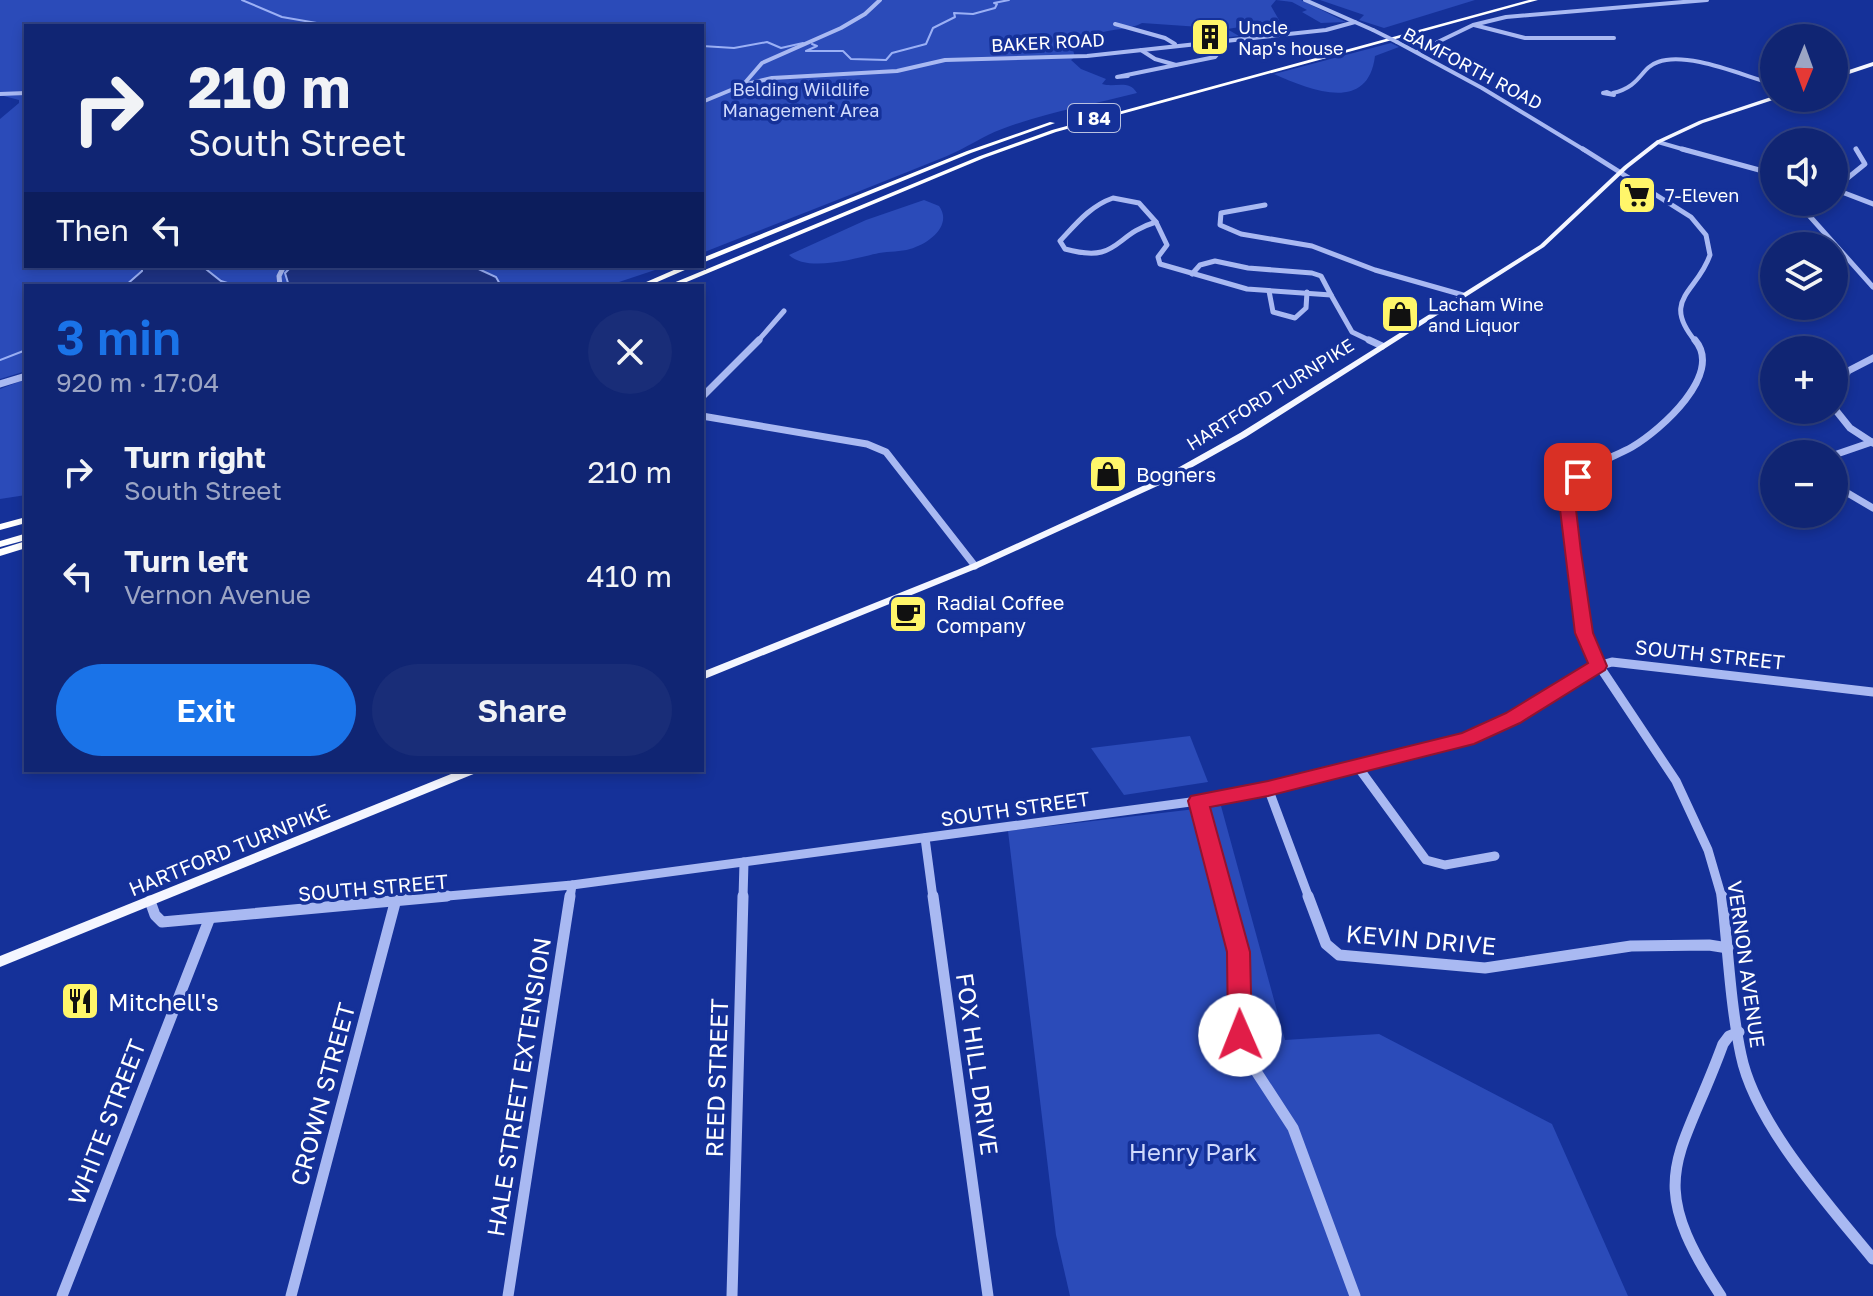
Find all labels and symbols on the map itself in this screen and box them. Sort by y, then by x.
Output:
building icon: Uncle Nap's house [1189,16,1231,58]
place label: Uncle Nap's house [1238,16,1343,59]
street label: BAMFORTH ROAD [1400,22,1546,114]
north arrow [1760,24,1848,112]
street label: BAKER ROAD [991,28,1105,56]
park label: Belding Wildlife Management Area [723,78,879,121]
road number: I 84 [1068,104,1120,132]
supermarket icon: 7-Eleven [1616,174,1658,216]
place label: 7-Eleven [1665,184,1739,206]
shop icon: Lacham Wine and Liquor [1379,293,1421,335]
place label: Lacham Wine and Liquor [1428,293,1544,336]
street label: HARTFORD TURNPIKE [1182,333,1358,455]
pin [1544,443,1612,511]
shop icon: Bogners [1087,453,1129,495]
place label: Bogners [1136,462,1216,486]
place label: Radial Coffee Company [936,590,1064,637]
cafe icon: Radial Coffee Company [887,593,929,635]
street label: SOUTH STREET [1634,634,1786,674]
street label: SOUTH STREET [939,786,1091,830]
street label: HARTFORD TURNPIKE [125,798,333,900]
street label: SOUTH STREET [297,868,449,906]
street label: VERNON AVENUE [1723,879,1771,1049]
street label: KEVIN DRIVE [1345,918,1497,960]
street label: HALE STREET EXTENSION [480,935,556,1239]
street label: FOX HILL DRIVE [951,971,1005,1157]
restaurant icon: Mitchell's [59,980,101,1022]
place label: Mitchell's [108,987,219,1016]
position arrow [1198,993,1282,1077]
street label: REED STREET [699,998,733,1158]
street label: CROWN STREET [284,999,360,1189]
street label: WHITE STREET [61,1035,151,1209]
park label: Henry Park [1129,1137,1257,1166]

